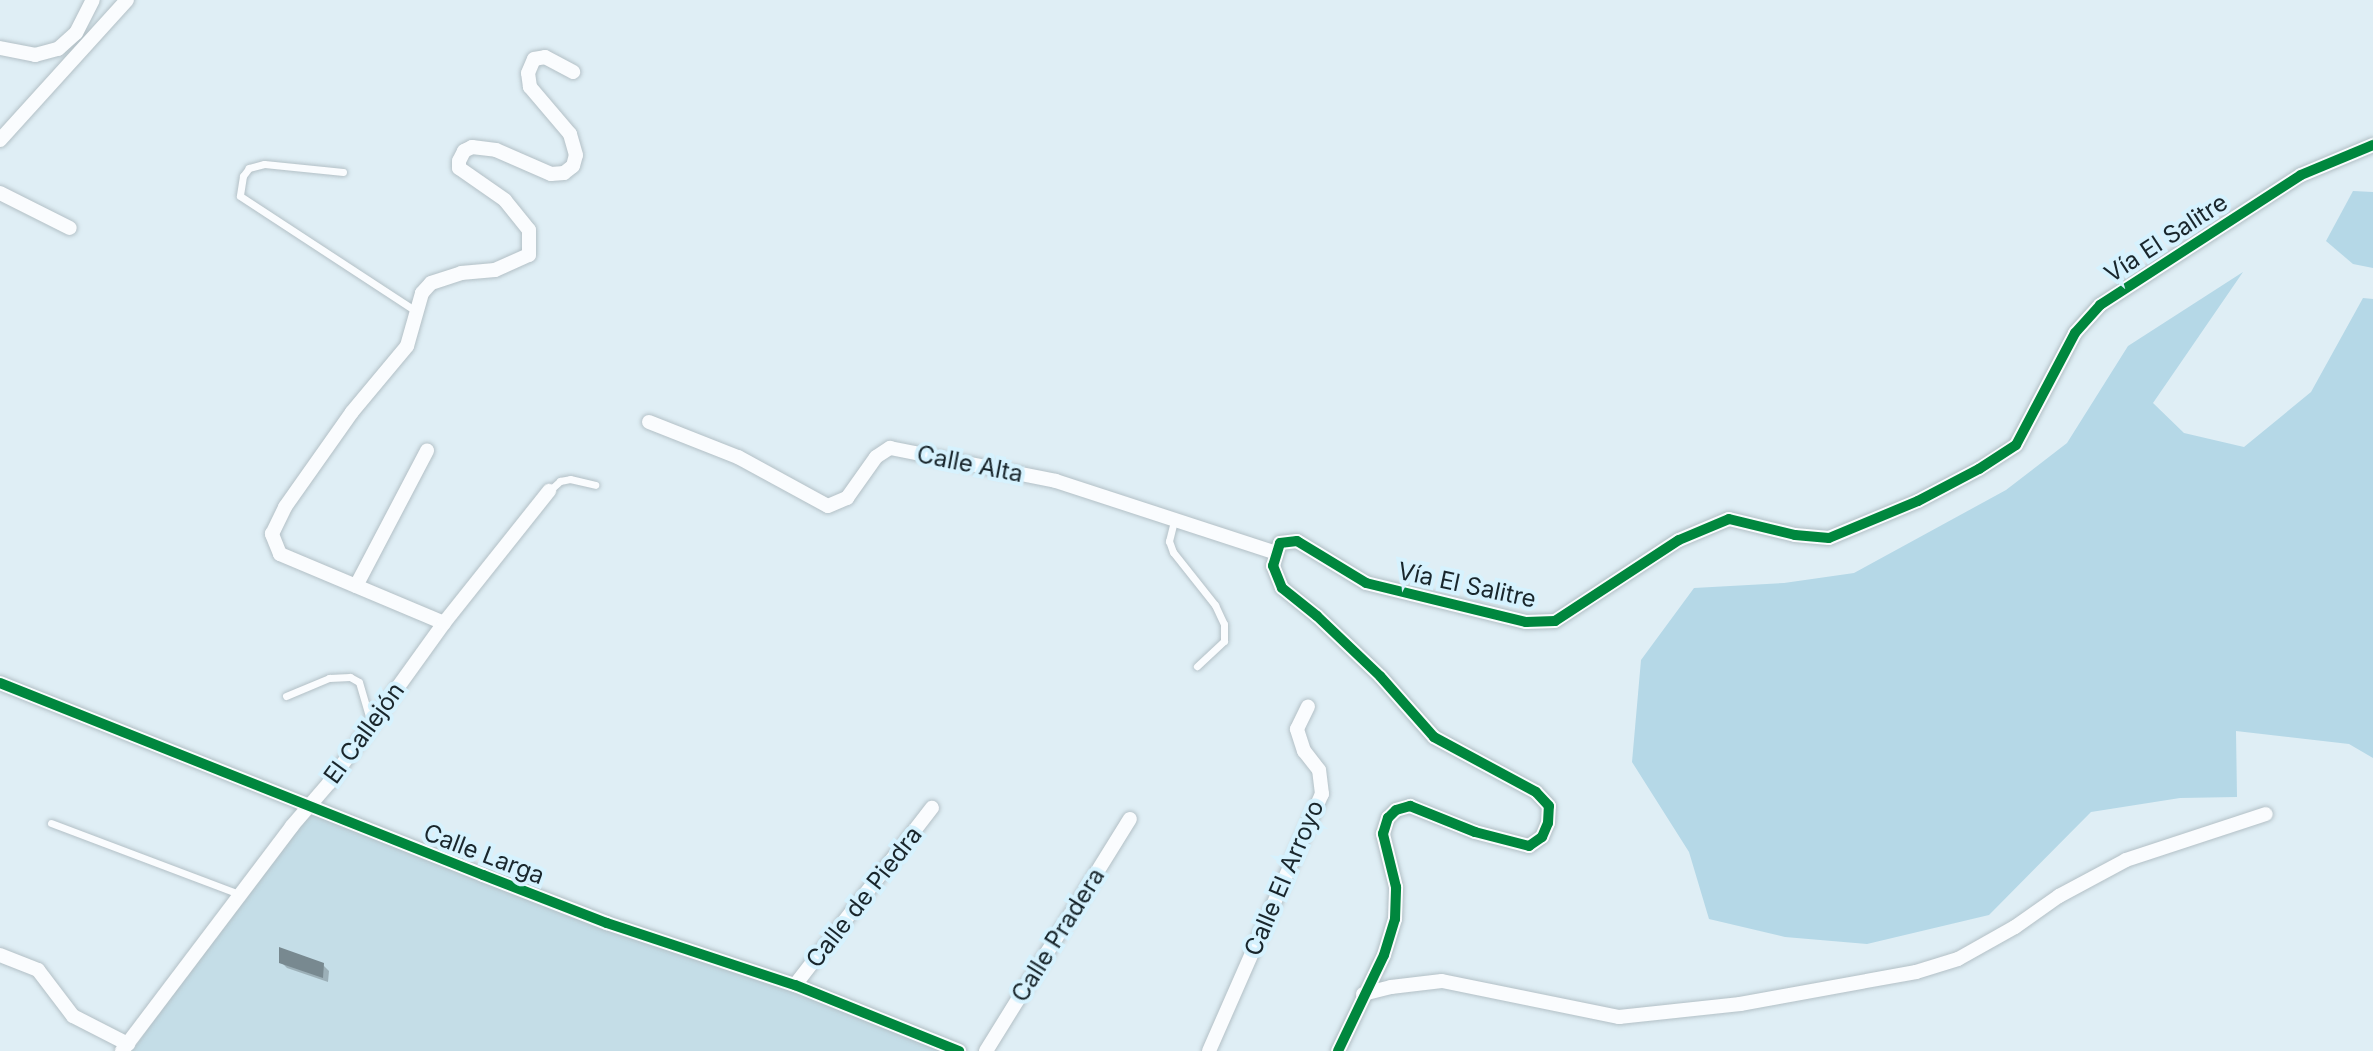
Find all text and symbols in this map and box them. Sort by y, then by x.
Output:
street label: Vía El Salitre [2099,188,2233,288]
street label: Calle Alta [914,440,1026,488]
street label: Vía El Salitre [1395,556,1539,614]
street label: El Callejón [318,677,410,789]
street label: Calle El Arroyo [1238,796,1330,960]
street label: Calle Larga [419,818,549,890]
street label: Calle de Piedra [800,821,928,973]
street label: Calle Pradera [1005,863,1111,1007]

